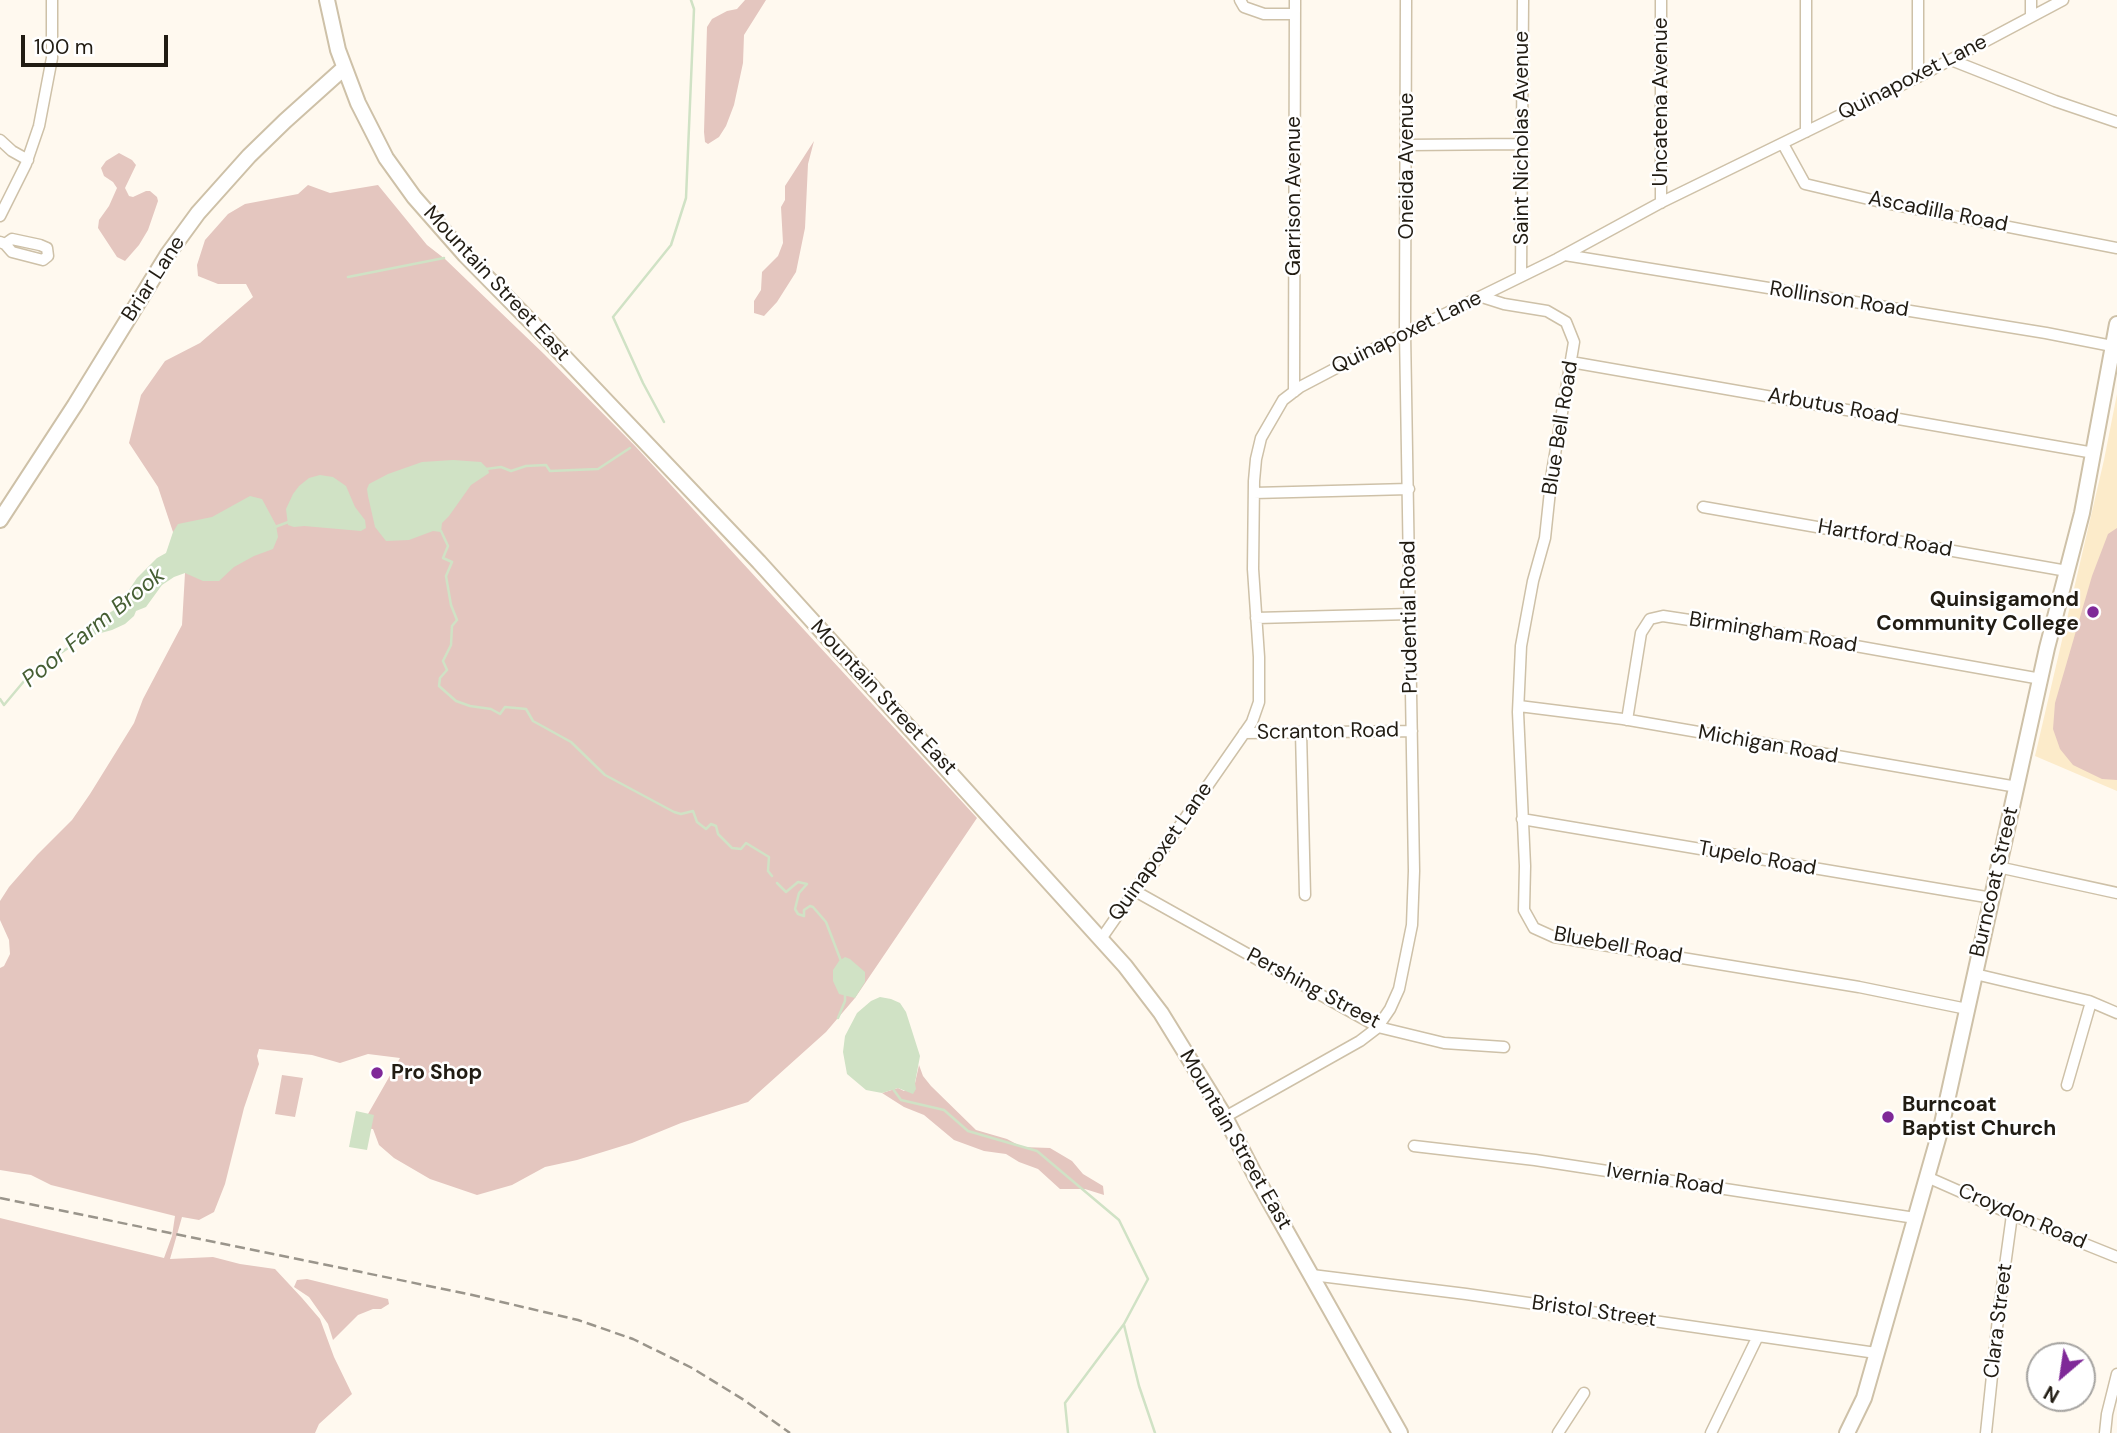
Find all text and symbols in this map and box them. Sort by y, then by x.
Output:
street label: Uncatena Avenue [1648,17,1674,187]
scale bar [24,21,172,65]
street label: Quinapoxet Lane [1834,30,1992,126]
street label: Saint Nicholas Avenue [1509,31,1535,245]
text: 100 m [34,33,94,61]
street label: Oneida Avenue [1394,93,1420,239]
street label: Garrison Avenue [1281,116,1307,276]
street label: Ascadilla Road [1866,186,2010,238]
street label: Mountain Street East [417,201,575,367]
street label: Briar Lane [117,232,191,326]
street label: Rollinson Road [1768,277,1910,323]
street label: Quinapoxet Lane [1328,286,1486,380]
street label: Blue Bell Road [1538,359,1584,497]
street label: Arbutus Road [1766,383,1900,431]
street label: Hartford Road [1816,515,1954,563]
street label: Prudential Road [1396,540,1424,694]
water label: Poor Farm Brook [17,562,171,694]
place label: Quinsigamond Community College [1876,587,2079,637]
marker: Quinsigamond Community College [2085,604,2101,620]
street label: Birmingham Road [1687,607,1859,659]
street label: Mountain Street East [804,615,962,781]
street label: Scranton Road [1257,718,1399,746]
street label: Michigan Road [1696,720,1840,770]
street label: Quinapoxet Lane [1104,778,1218,926]
street label: Burncoat Street [1965,804,2025,960]
street label: Tupelo Road [1696,836,1818,882]
street label: Bluebell Road [1552,922,1684,970]
street label: Pershing Street [1242,943,1384,1035]
street label: Mountain Street East [1173,1046,1297,1234]
place label: Pro Shop [391,1060,482,1086]
marker: Pro Shop [369,1065,385,1081]
place label: Burncoat Baptist Church [1902,1092,2056,1142]
marker: Burncoat Baptist Church [1880,1109,1896,1125]
street label: Ivernia Road [1605,1158,1725,1202]
street label: Croydon Road [1954,1179,2090,1255]
street label: Clara Street [1979,1262,2019,1380]
street label: Bristol Street [1530,1291,1658,1333]
north arrow [2026,1342,2096,1412]
text: N [2039,1380,2064,1408]

